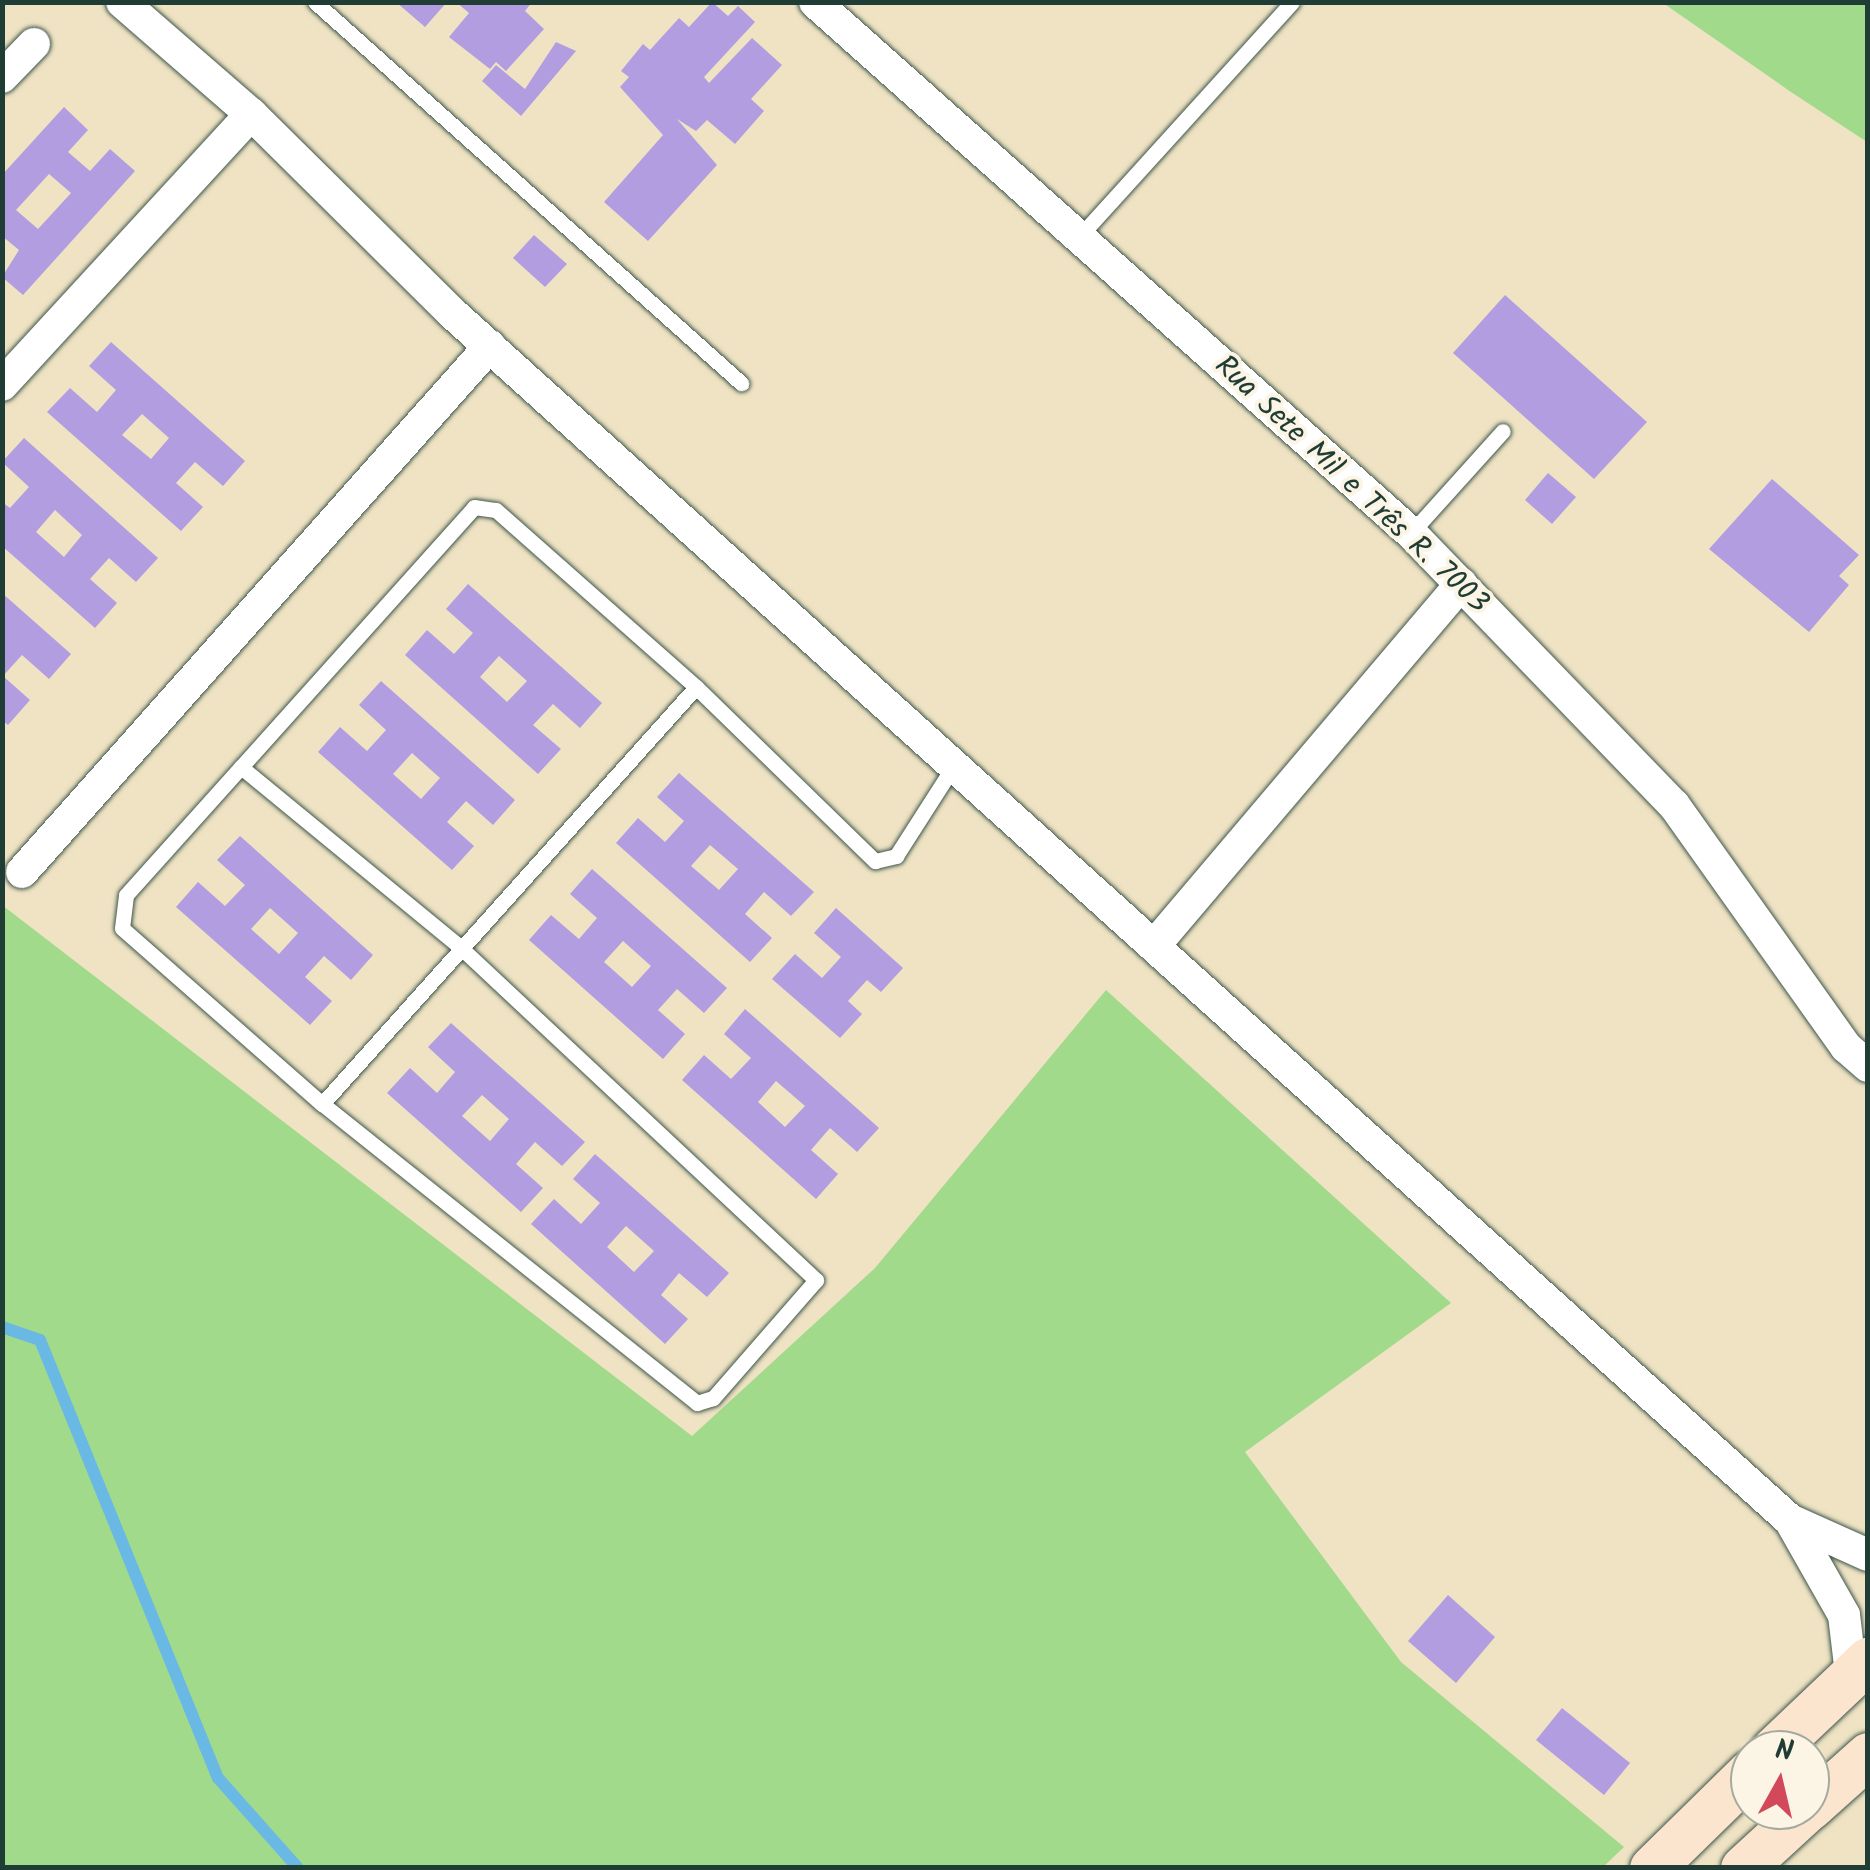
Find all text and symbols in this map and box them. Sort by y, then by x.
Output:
street label: Rua Sete Mil e Três R. 7003 [1206,348,1496,622]
text: N [1772,1728,1796,1775]
north arrow [1730,1730,1830,1830]

